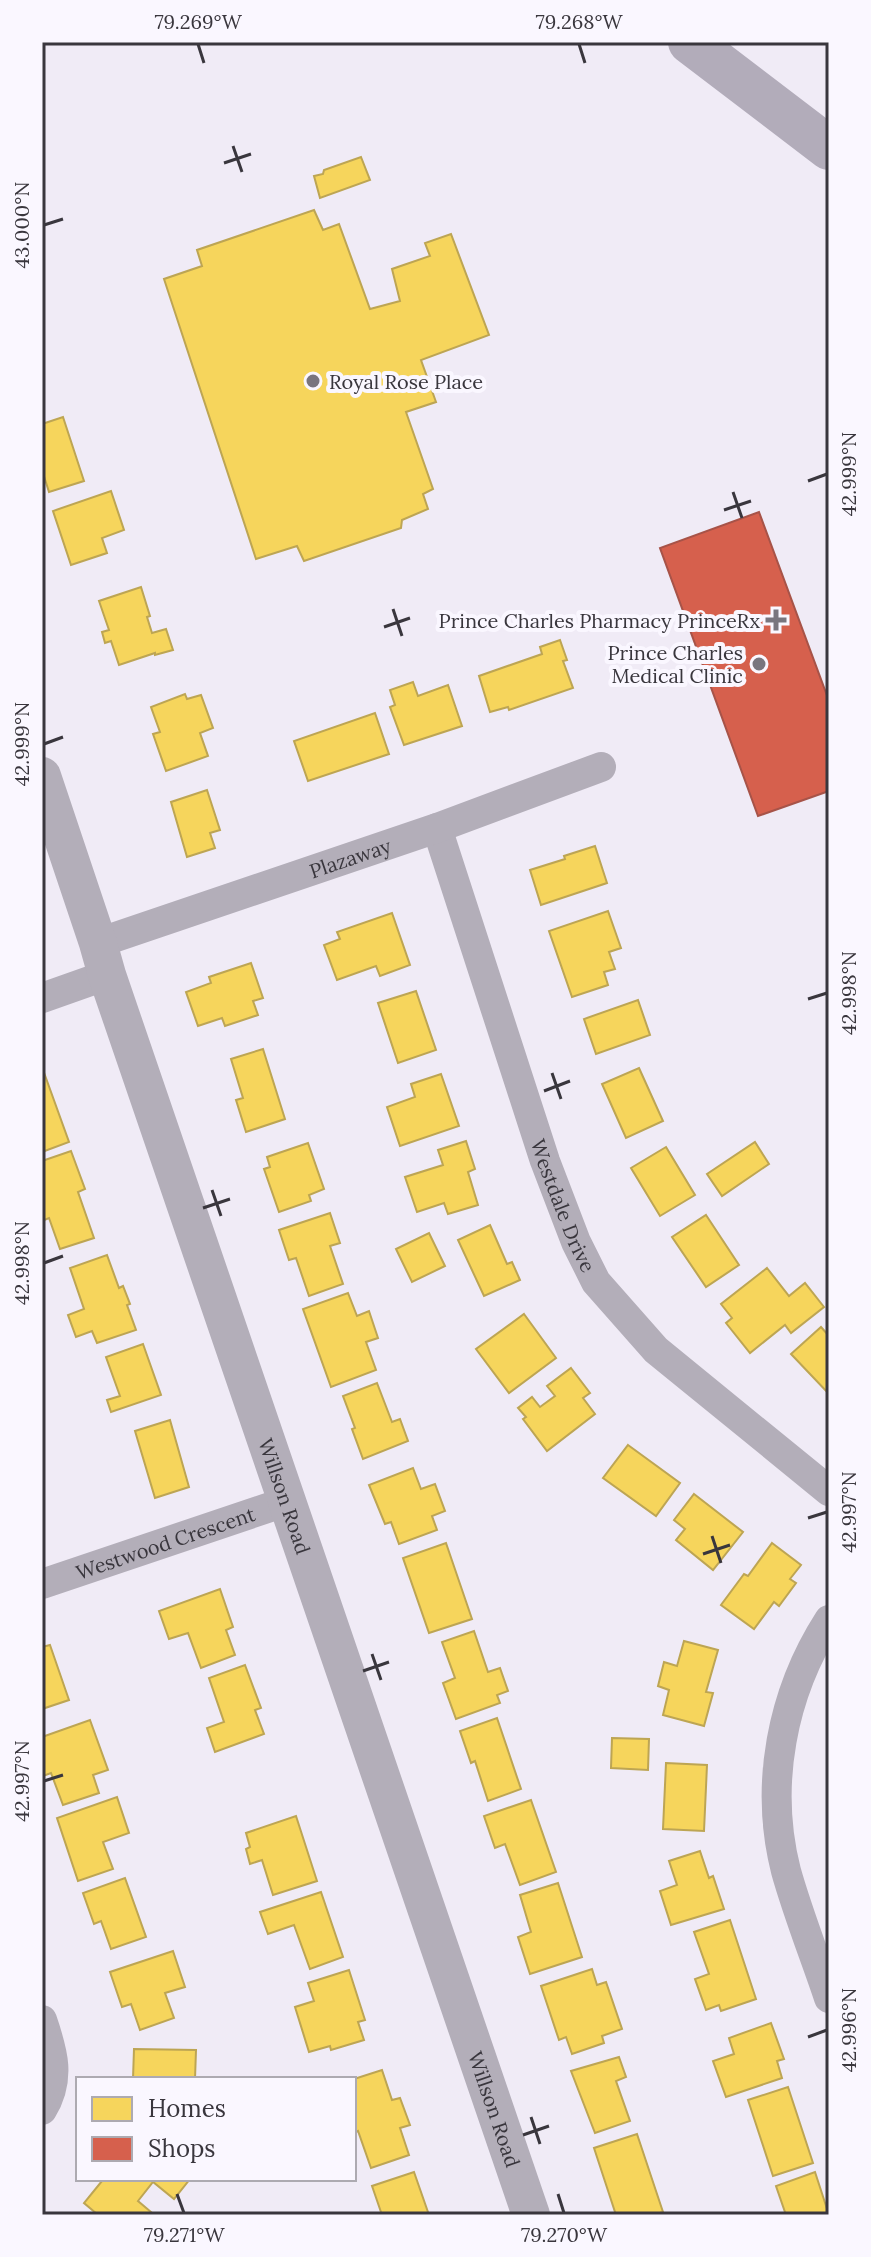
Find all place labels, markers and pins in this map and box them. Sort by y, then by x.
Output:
place label: Royal Rose Place [329,369,483,394]
marker: Royal Rose Place [304,372,322,390]
place label: Prince Charles Pharmacy PrinceRx [439,608,760,633]
marker: Prince Charles Pharmacy PrinceRx [767,611,785,629]
place label: Prince Charles Medical Clinic [607,640,743,688]
marker: Prince Charles Medical Clinic [750,655,768,673]

